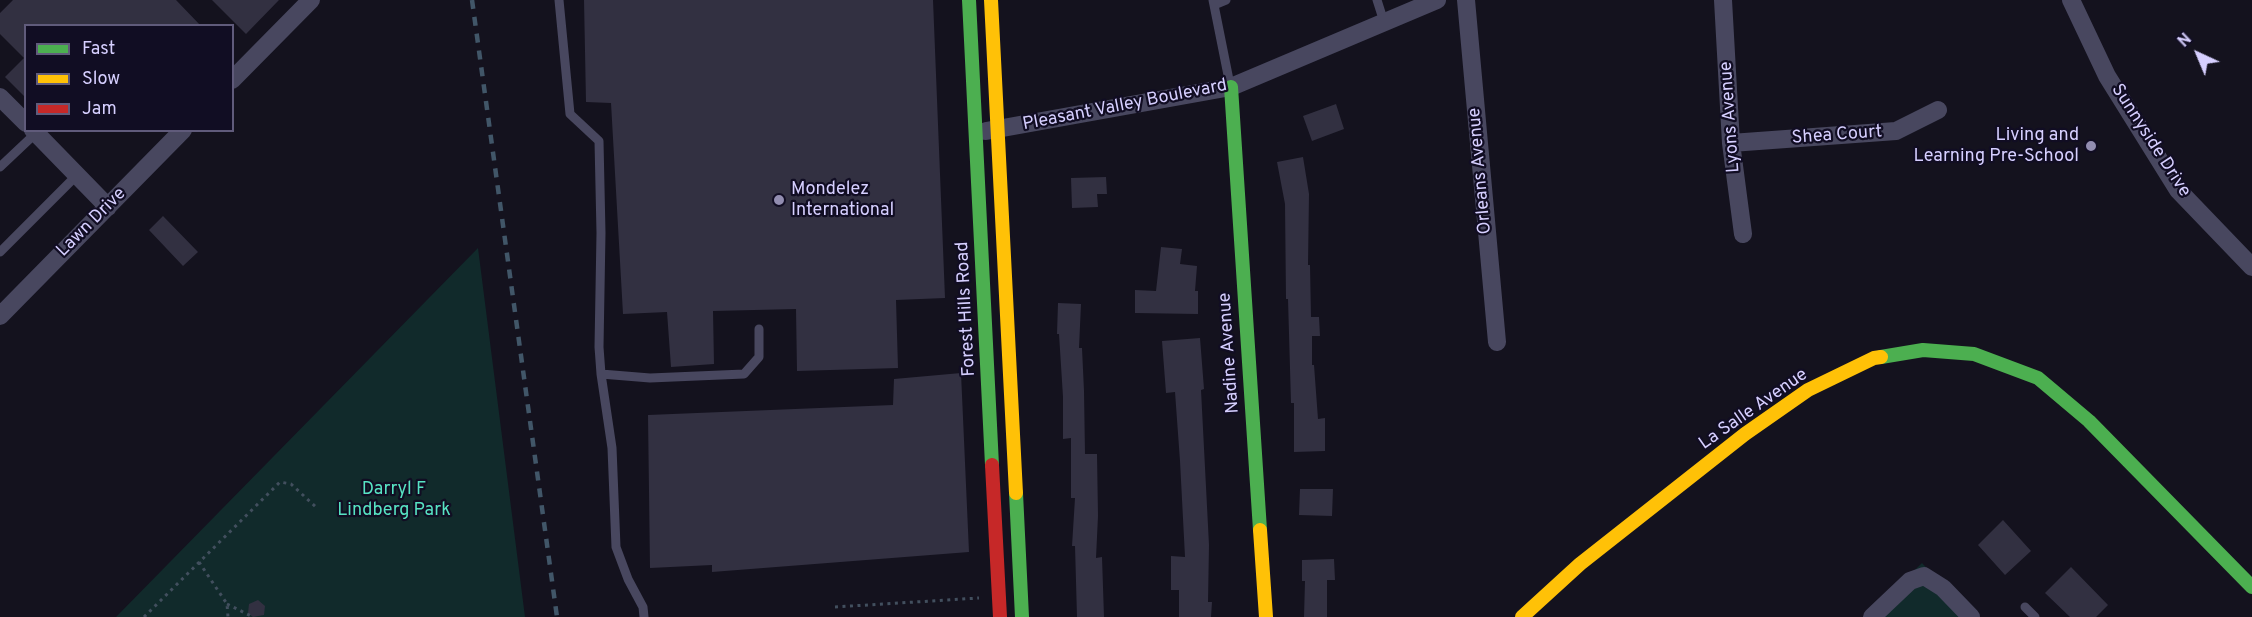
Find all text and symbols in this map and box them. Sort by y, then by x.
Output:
legend [24,24,234,132]
north arrow [2168,24,2228,84]
text: N [2174,30,2197,52]
text: Fast [82,38,115,61]
street label: Lyons Avenue [1716,61,1746,173]
text: Slow [82,68,120,91]
street label: Pleasant Valley Boulevard [1021,76,1229,136]
street label: Sunnyside Drive [2105,80,2195,202]
text: Jam [82,98,117,121]
street label: Orleans Avenue [1465,107,1497,235]
street label: Shea Court [1791,122,1883,150]
place label: Living and Learning Pre-School [1914,125,2079,168]
marker: Living and Learning Pre-School [2084,139,2098,153]
place label: Mondelez International [791,179,894,222]
street label: Lawn Drive [53,184,131,262]
marker: Mondelez International [772,193,786,207]
street label: Forest Hills Road [953,241,981,377]
street label: Nadine Avenue [1215,292,1245,414]
street label: La Salle Avenue [1696,365,1812,455]
park label: Darryl F Lindberg Park [337,479,451,522]

